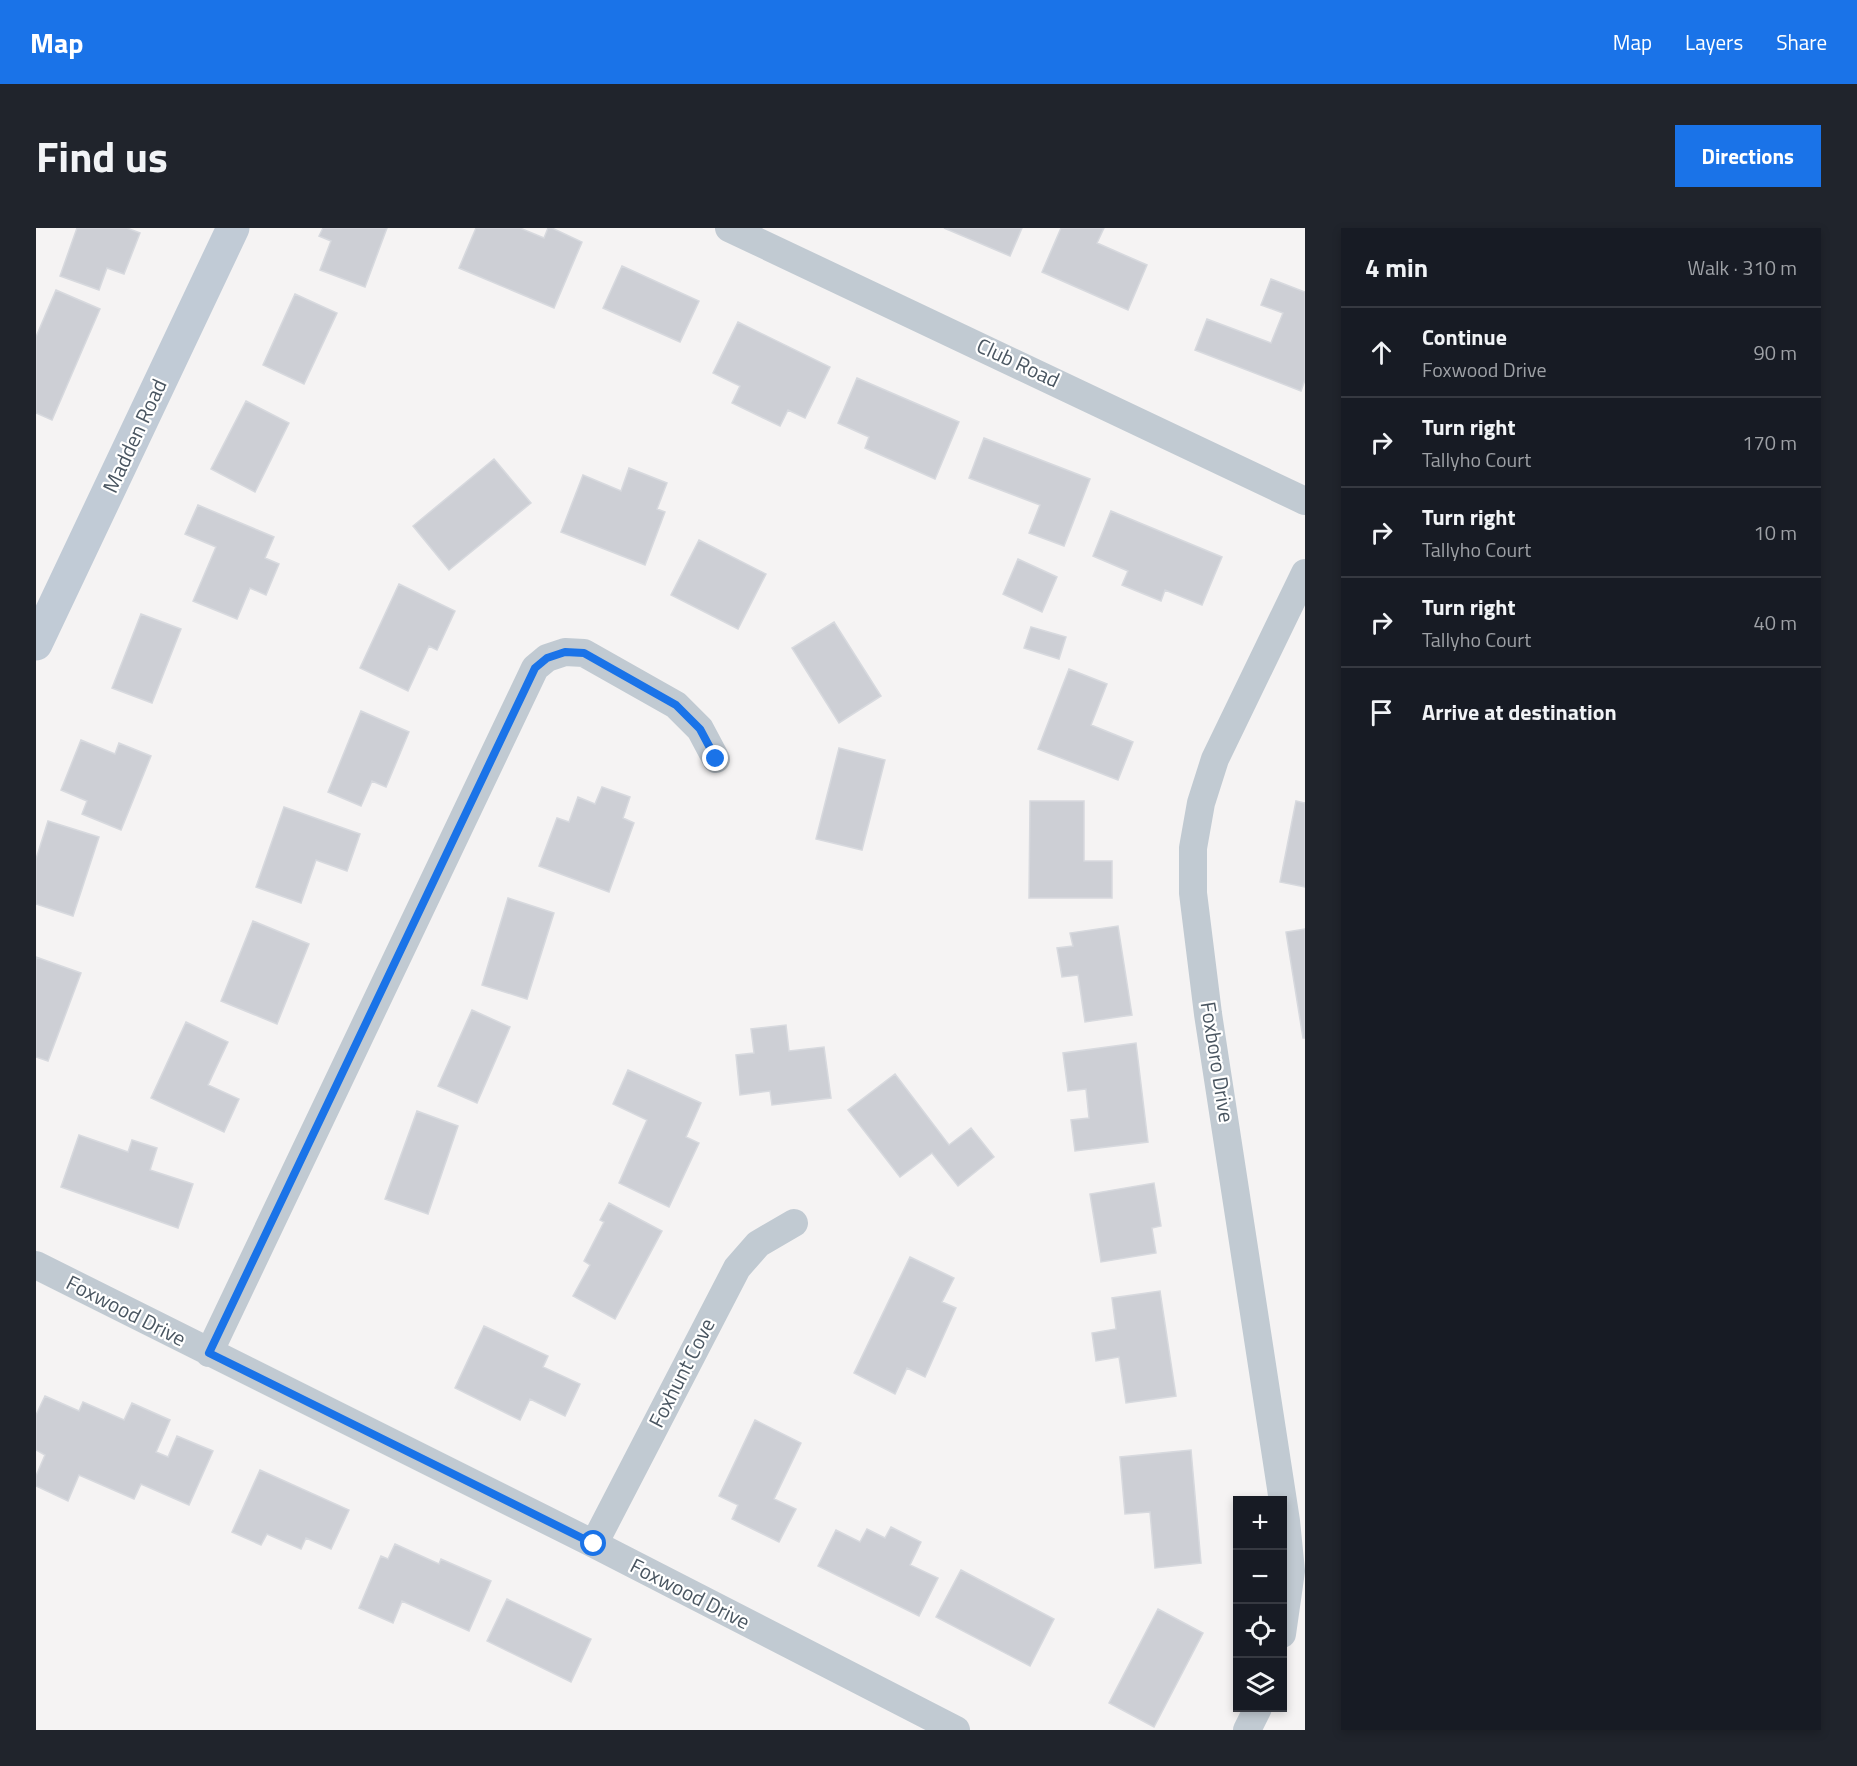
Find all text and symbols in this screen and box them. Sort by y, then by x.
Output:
text: Map [30,21,84,64]
text: Map [1613,26,1652,58]
text: Layers [1685,26,1743,58]
text: Share [1776,26,1827,58]
text: Find us [36,124,168,188]
button: Directions [1675,125,1821,187]
text: 4 min [1365,248,1428,287]
text: Walk · 310 m [1688,252,1797,283]
text: Continue [1422,320,1507,354]
street label: Club Road [972,329,1065,395]
icon: ahead [1365,336,1398,369]
text: 90 m [1753,337,1797,368]
text: Foxwood Drive [1422,354,1547,385]
street label: Madden Road [94,373,174,498]
text: Turn right [1422,410,1516,444]
icon: right [1365,426,1398,459]
text: 170 m [1742,427,1797,458]
text: Tallyho Court [1422,444,1531,475]
text: Turn right [1422,500,1516,534]
icon: right [1365,516,1398,549]
text: 10 m [1753,517,1797,548]
text: Tallyho Court [1422,534,1531,565]
text: Turn right [1422,590,1516,624]
icon: right [1365,606,1398,639]
text: 40 m [1753,607,1797,638]
text: Tallyho Court [1422,624,1531,655]
text: Arrive at destination [1422,695,1617,729]
icon: arrive [1365,696,1398,729]
route end [702,745,728,771]
street label: Foxboro Drive [1193,999,1243,1125]
street label: Foxwood Drive [61,1266,192,1354]
street label: Foxhunt Cove [640,1312,722,1433]
map controls [1233,1496,1287,1712]
button: + [1233,1496,1287,1550]
route start [580,1530,606,1556]
street label: Foxwood Drive [625,1549,756,1637]
button: − [1233,1550,1287,1604]
button: locate [1233,1604,1287,1658]
button: layers [1233,1658,1287,1712]

